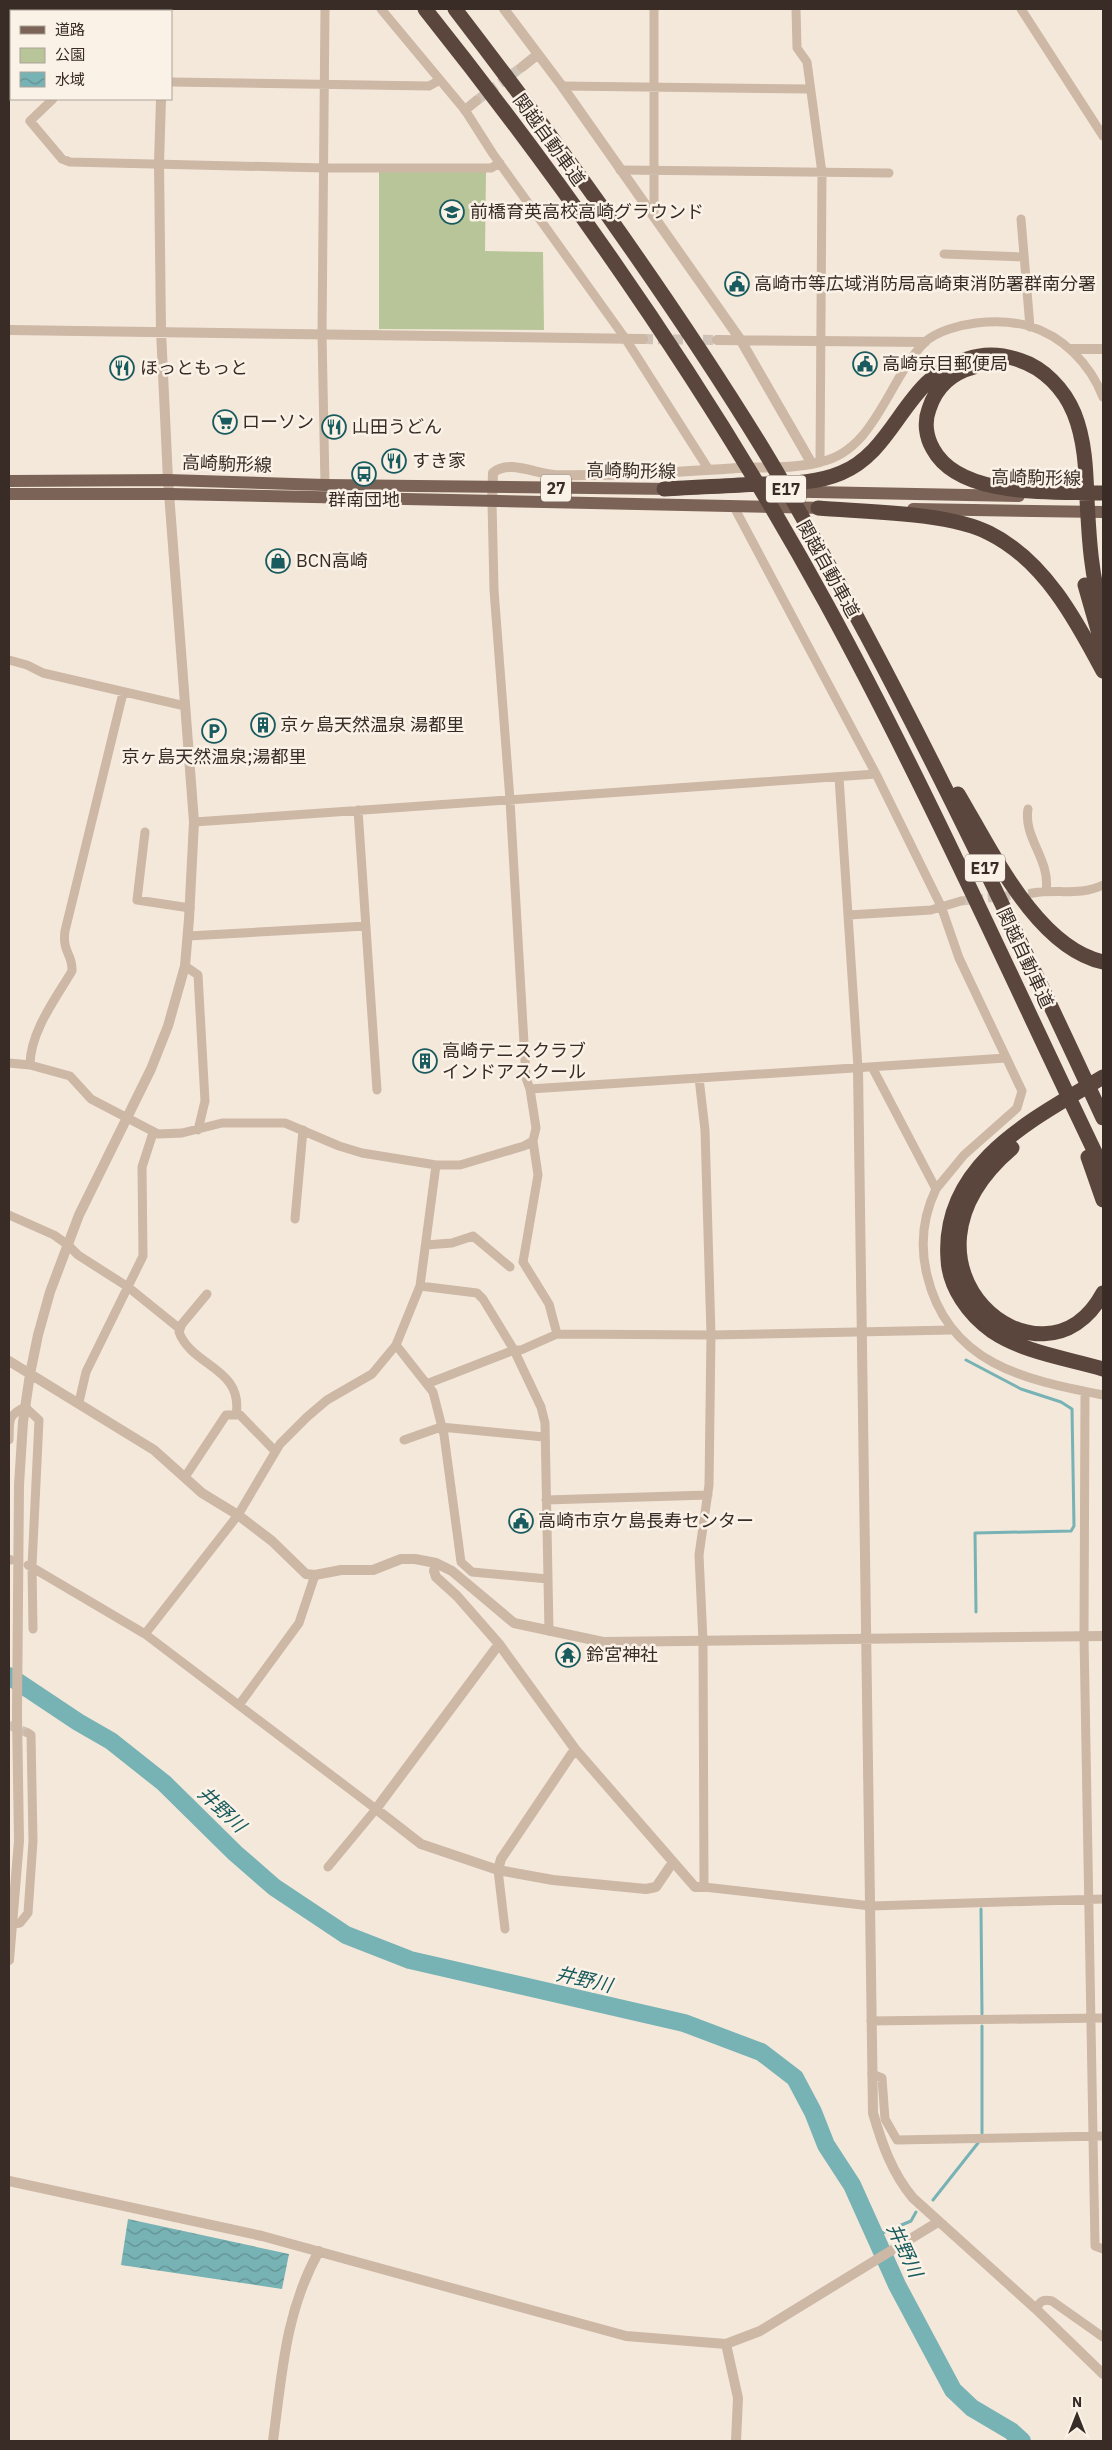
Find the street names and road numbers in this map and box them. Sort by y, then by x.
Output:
street label: 関越自動車道 [508,89,590,190]
street label: 高崎駒形線 [182,450,272,477]
street label: 高崎駒形線 [586,458,676,483]
street label: 高崎駒形線 [991,465,1081,490]
road number: 27 [541,474,571,502]
road number: E17 [766,476,806,502]
street label: 関越自動車道 [792,516,865,622]
road number: E17 [965,854,1005,881]
street label: 関越自動車道 [992,904,1059,1012]

